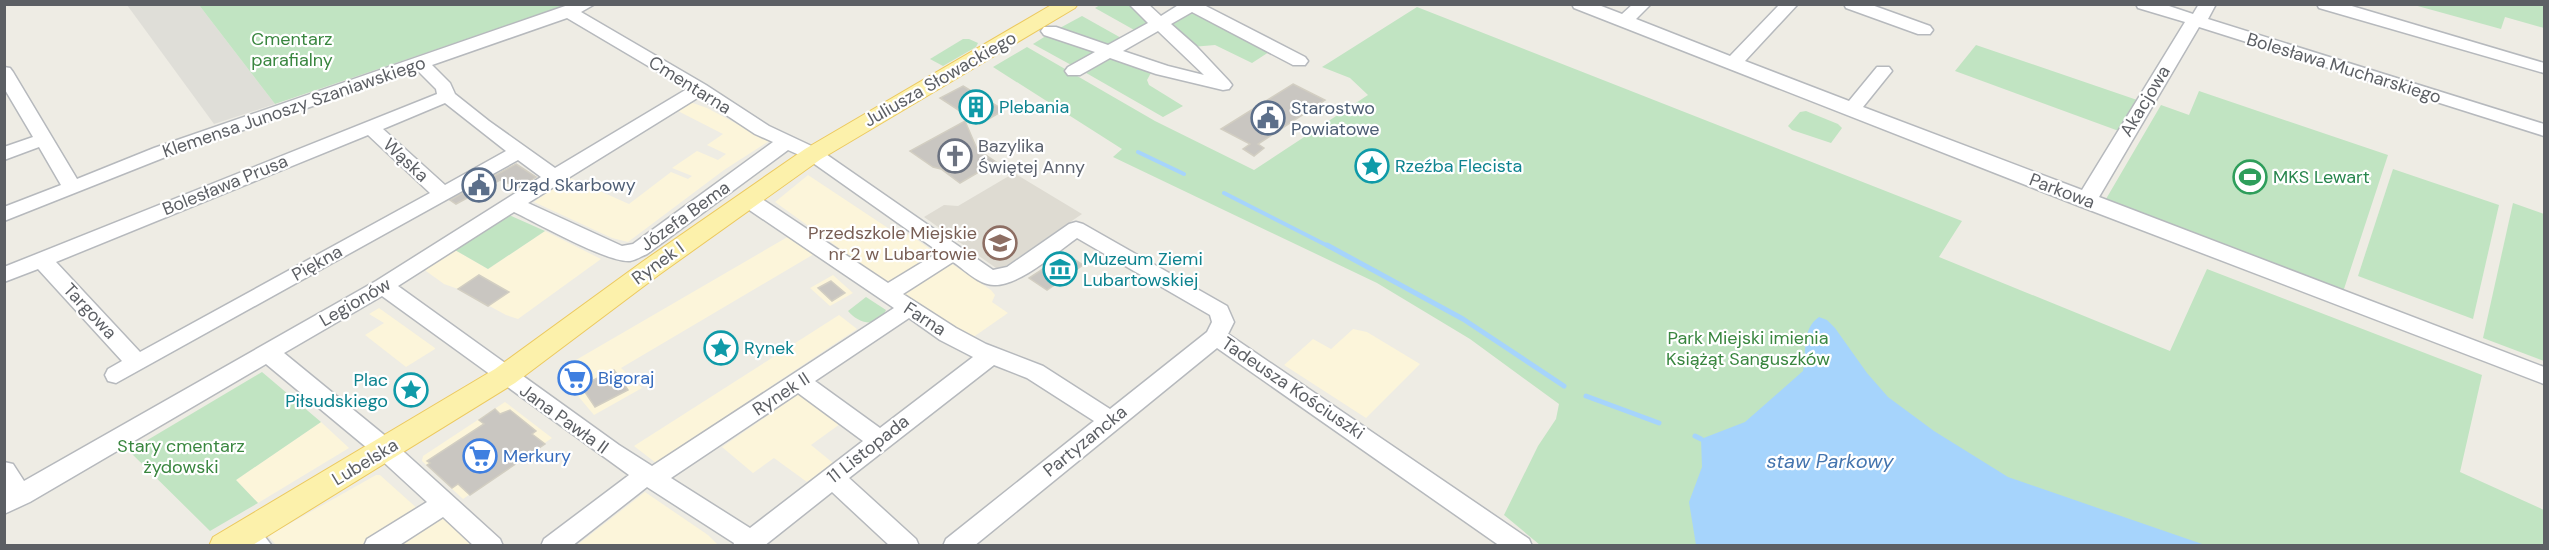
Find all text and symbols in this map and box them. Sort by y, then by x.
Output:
street label: Juliusza Słowackiego [859,25,1021,133]
park label: Cmentarz parafialny [251,27,333,72]
street label: Bolesława Mucharskiego [2244,27,2444,109]
street label: Cmentarna [644,50,736,120]
street label: Klemensa Junoszy Szaniawskiego [159,51,429,163]
street label: Akacjowa [2114,61,2176,141]
building icon: Plebania [958,89,994,125]
place label: Plebania [999,95,1069,119]
place label: Starostwo Powiatowe [1291,96,1380,141]
public building icon: Starostwo Powiatowe [1250,100,1286,136]
street label: Wąska [378,133,434,187]
place label: Bazylika Świętej Anny [978,134,1085,179]
church icon: Bazylika Świętej Anny [937,138,973,174]
place icon: Rzeźba Flecista [1354,148,1390,184]
street label: Bolesława Prusa [159,149,291,221]
place label: Rzeźba Flecista [1395,154,1522,178]
sports icon: MKS Lewart [2232,159,2268,195]
place label: MKS Lewart [2273,165,2370,189]
public building icon: Urząd Skarbowy [461,167,497,203]
street label: Parkowa [2026,168,2098,214]
place label: Urząd Skarbowy [502,173,636,197]
street label: Józefa Bema [635,175,735,257]
place label: Przedszkole Miejskie nr 2 w Lubartowie [808,221,977,266]
school or university icon: Przedszkole Miejskie nr 2 w Lubartowie [982,225,1018,261]
street label: Rynek I [627,236,689,290]
street label: Piękna [287,239,347,287]
place label: Muzeum Ziemi Lubartowskiej [1083,247,1203,292]
museum icon: Muzeum Ziemi Lubartowskiej [1042,251,1078,287]
street label: Legionów [315,272,395,332]
street label: Targowa [58,278,122,344]
street label: Farna [899,297,951,341]
park label: Park Miejski imienia Książąt Sanguszków [1666,326,1830,371]
place icon: Rynek [703,330,739,366]
street label: Tadeusza Kościuszki [1217,331,1369,445]
place label: Rynek [744,336,794,360]
supermarket icon: Bigoraj [557,360,593,396]
place label: Bigoraj [598,366,654,390]
street label: Rynek II [748,367,814,421]
place label: Plac Piłsudskiego [285,368,388,413]
place icon: Plac Piłsudskiego [393,372,429,408]
street label: Jana Pawła II [515,379,613,459]
street label: Partyzancka [1038,400,1132,482]
street label: 11 Listopada [822,409,914,489]
street label: Lubelska [327,433,403,491]
park label: Stary cmentarz żydowski [117,434,245,479]
supermarket icon: Merkury [462,438,498,474]
place label: Merkury [503,444,571,468]
water label: staw Parkowy [1766,448,1894,474]

